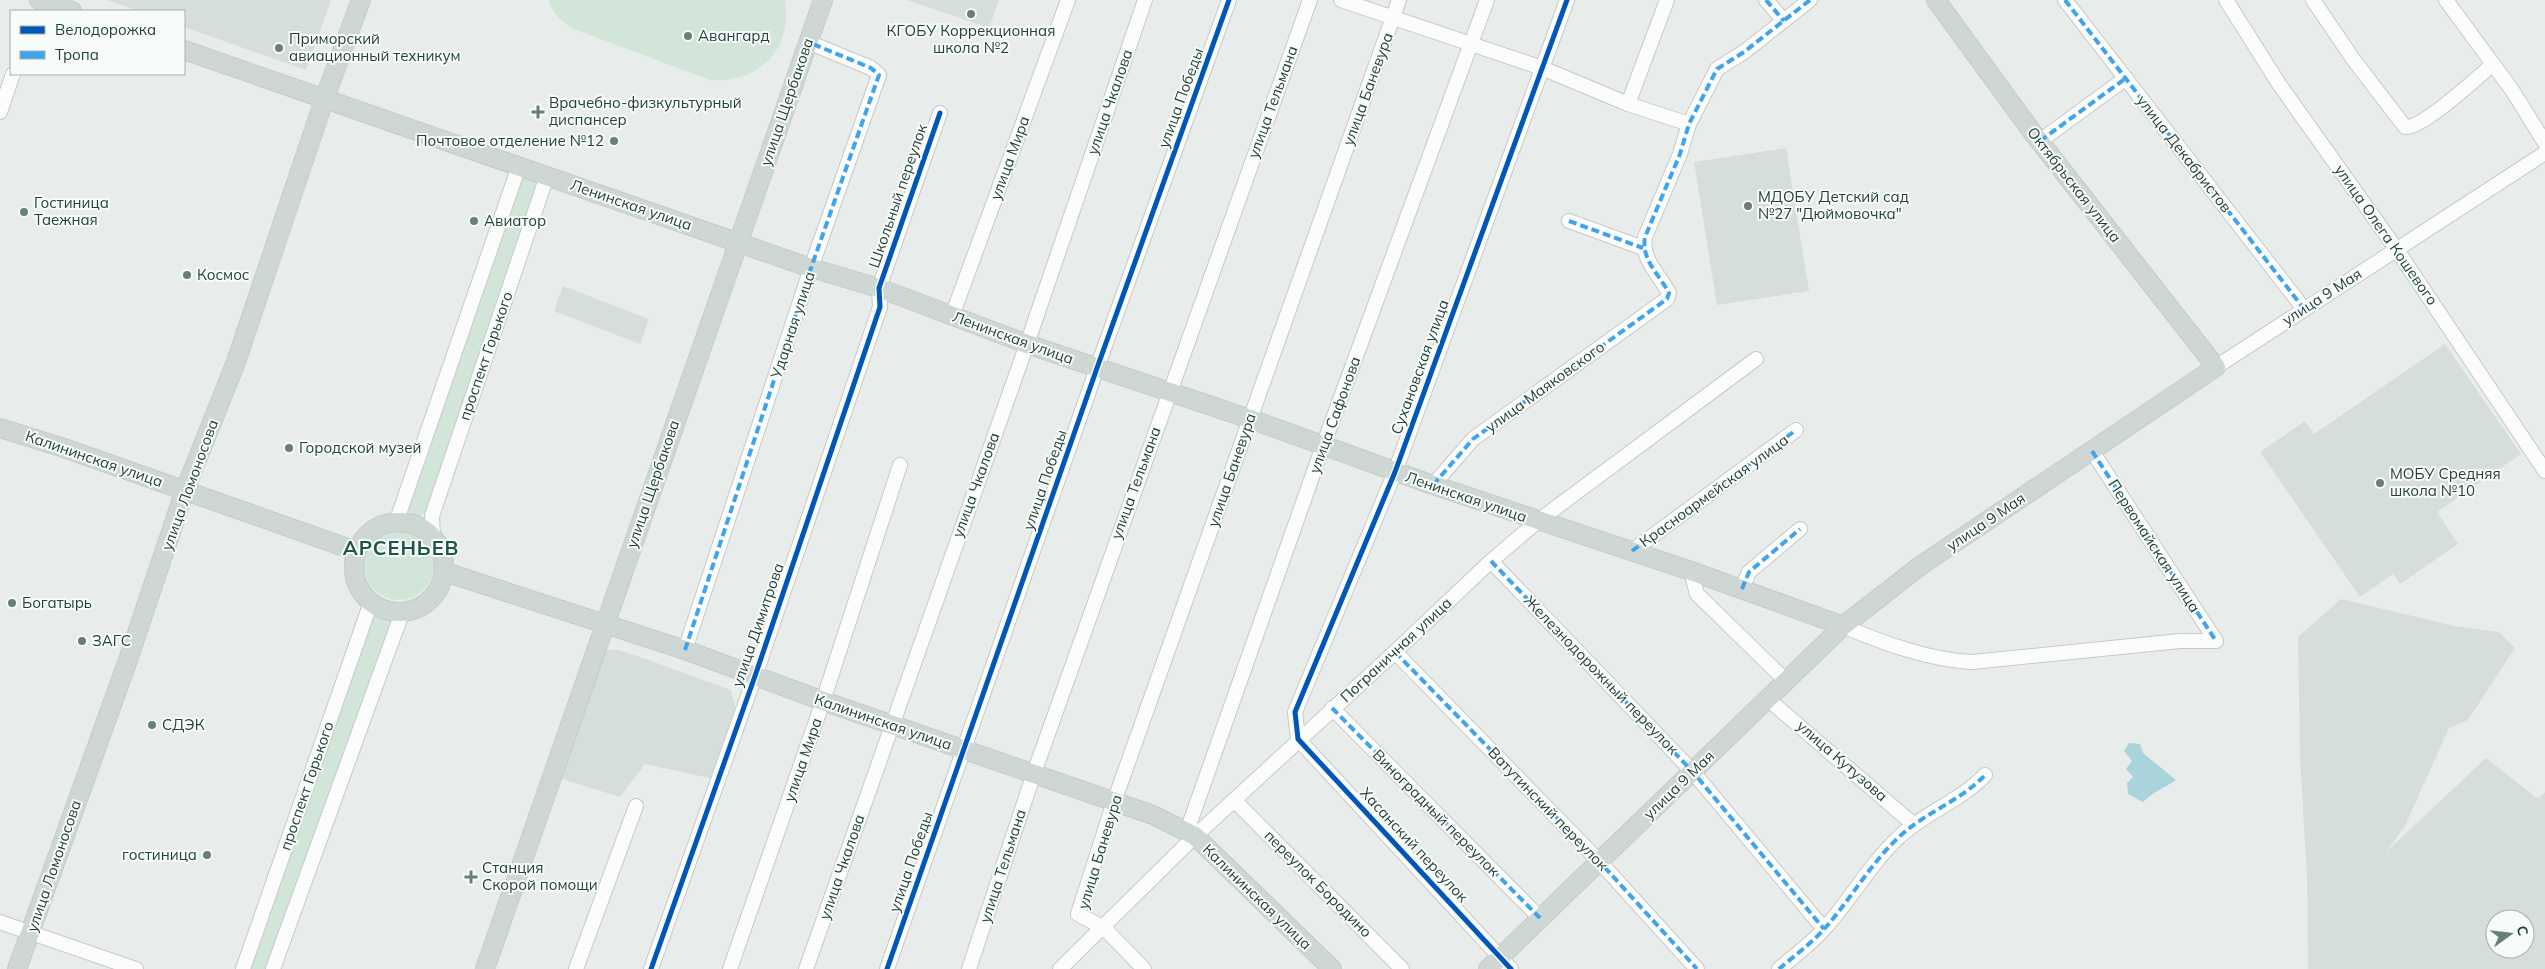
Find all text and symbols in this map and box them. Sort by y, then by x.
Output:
marker: КГОБУ Коррекционная школа №2 [965,8,977,20]
legend [10,10,185,75]
text: Велодорожка [55,20,156,39]
place label: КГОБУ Коррекционная школа №2 [887,21,1055,57]
place label: Авангард [698,26,770,45]
place label: Приморский авиационный техникум [289,29,461,65]
marker: Авангард [682,30,694,42]
street label: улица Баневура [1338,30,1397,148]
street label: улица Щербакова [756,35,817,168]
marker: Приморский авиационный техникум [273,42,285,54]
street label: улица Тельмана [1243,43,1302,161]
text: Тропа [55,45,99,64]
street label: улица Победы [1154,45,1207,150]
street label: улица Чкалова [1083,47,1136,157]
street label: улица Декабристов [2133,91,2236,216]
place label: Врачебно-физкультурный диспансер [549,93,742,129]
marker: Врачебно-физкультурный диспансер [531,105,545,119]
street label: улица Мира [986,113,1033,202]
street label: Школьный переулок [864,121,931,270]
street label: Октябрьская улица [2023,123,2125,246]
place label: Почтовое отделение №12 [416,131,604,150]
marker: Почтовое отделение №12 [608,135,620,147]
street label: улица Олега Кошевого [2331,161,2442,309]
street label: Ленинская улица [568,175,694,234]
place label: МДОБУ Детский сад №27 "Дюймовочка" [1758,187,1909,223]
place label: Гостиница Таежная [34,193,109,229]
marker: МДОБУ Детский сад №27 "Дюймовочка" [1742,200,1754,212]
marker: Гостиница Таежная [18,206,30,218]
place label: Авиатор [484,211,546,230]
marker: Авиатор [468,215,480,227]
street label: улица 9 Мая [2278,264,2365,329]
place label: Космос [197,265,249,284]
marker: Космос [181,269,193,281]
street label: Ударная улица [766,269,819,382]
street label: проспект Горького [455,289,517,423]
street label: Сухановская улица [1386,297,1453,437]
street label: Ленинская улица [950,307,1076,368]
street label: улица Маяковского [1481,337,1608,436]
street label: улица Сафонова [1305,354,1365,476]
street label: улица Баневура [1203,410,1260,529]
street label: улица Ломоносова [157,417,222,553]
street label: улица Щербакова [622,417,683,550]
street label: улица Тельмана [1106,424,1165,542]
street label: Калининская улица [23,426,165,491]
street label: улица Победы [1018,427,1071,533]
street label: улица Чкалова [948,430,1003,540]
street label: Красноармейская улица [1635,430,1792,551]
place label: Городской музей [299,438,421,457]
marker: Городской музей [283,442,295,454]
place label: МОБУ Средняя школа №10 [2390,464,2501,500]
street label: Ленинская улица [1403,467,1529,526]
street label: Первомайская улица [2104,476,2205,616]
marker: МОБУ Средняя школа №10 [2374,477,2386,489]
street label: улица 9 Мая [1943,488,2029,555]
district label: АРСЕНЬЕВ [343,535,459,560]
street label: улица Димитрова [727,560,788,689]
street label: Железнодорожный переулок [1520,591,1683,759]
place label: Богатырь [22,593,92,612]
street label: Пограничная улица [1336,593,1455,706]
marker: Богатырь [6,597,18,609]
place label: ЗАГС [92,631,131,650]
marker: ЗАГС [76,635,88,647]
street label: Калининская улица [812,689,954,754]
place label: СДЭК [162,715,205,734]
street label: улица Мира [779,715,826,804]
street label: улица Кутузова [1793,716,1892,805]
marker: СДЭК [146,719,158,731]
street label: проспект Горького [276,719,338,853]
street label: Ватутинский переулок [1484,743,1613,875]
street label: Виноградный переулок [1369,745,1504,881]
street label: улица 9 Мая [1639,746,1718,823]
street label: Хасанский переулок [1356,783,1473,907]
street label: улица Баневура [1073,792,1126,912]
street label: улица Ломоносова [22,797,85,934]
street label: улица Тельмана [975,807,1030,925]
street label: улица Победы [884,809,937,915]
street label: улица Чкалова [815,812,868,922]
street label: переулок Бородино [1261,826,1376,941]
street label: Калининская улица [1199,840,1316,954]
place label: гостиница [122,845,197,864]
marker: гостиница [201,849,213,861]
place label: Станция Скорой помощи [482,858,598,894]
marker: Станция Скорой помощи [464,870,478,884]
north arrow [2485,909,2535,959]
text: С [2513,924,2532,938]

